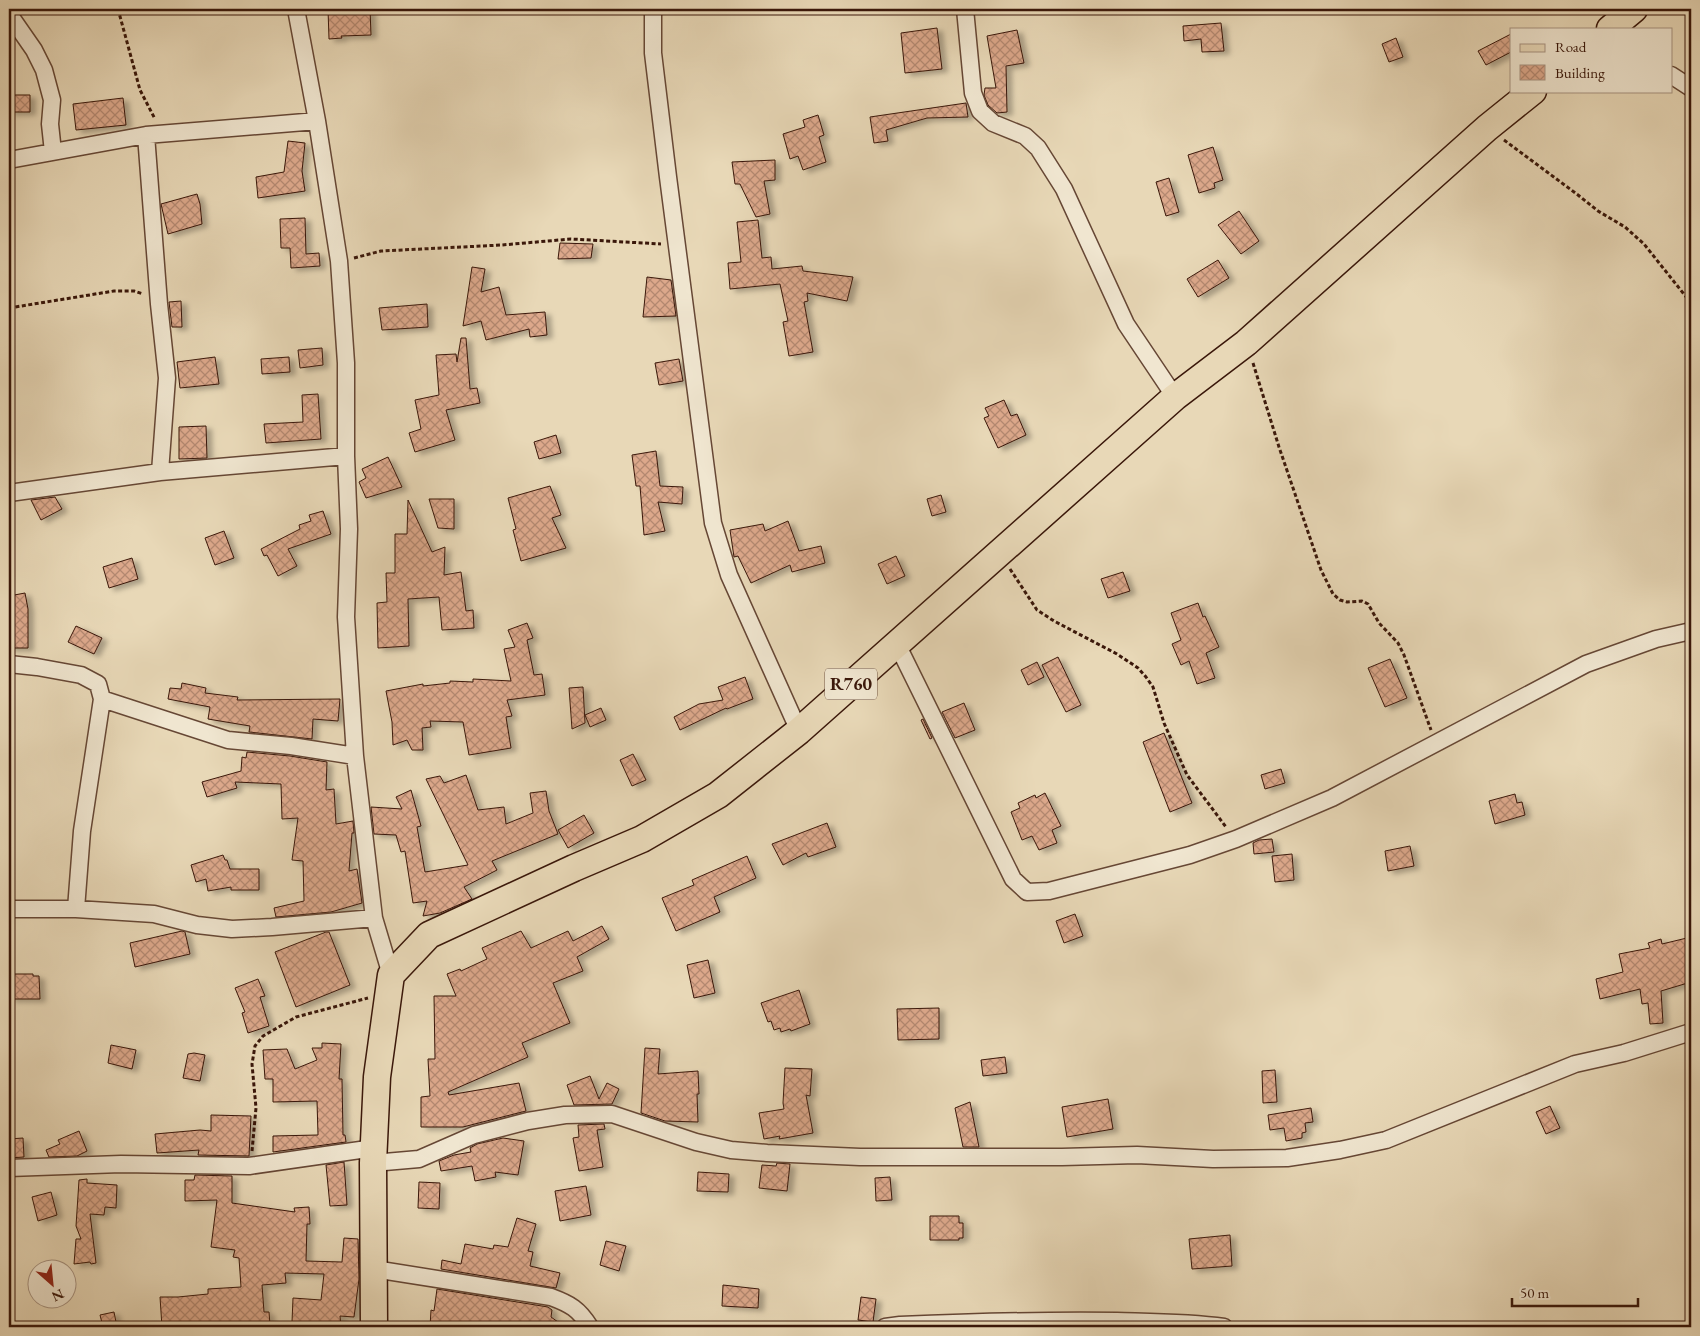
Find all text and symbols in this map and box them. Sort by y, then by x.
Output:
legend [1510,28,1672,92]
text: Road [1555,37,1587,56]
text: Building [1555,63,1605,82]
road number: R760 [825,669,877,700]
north arrow [28,1258,78,1308]
scale bar [1512,1276,1639,1308]
text: 50 m [1520,1283,1549,1302]
text: N [48,1285,67,1306]

